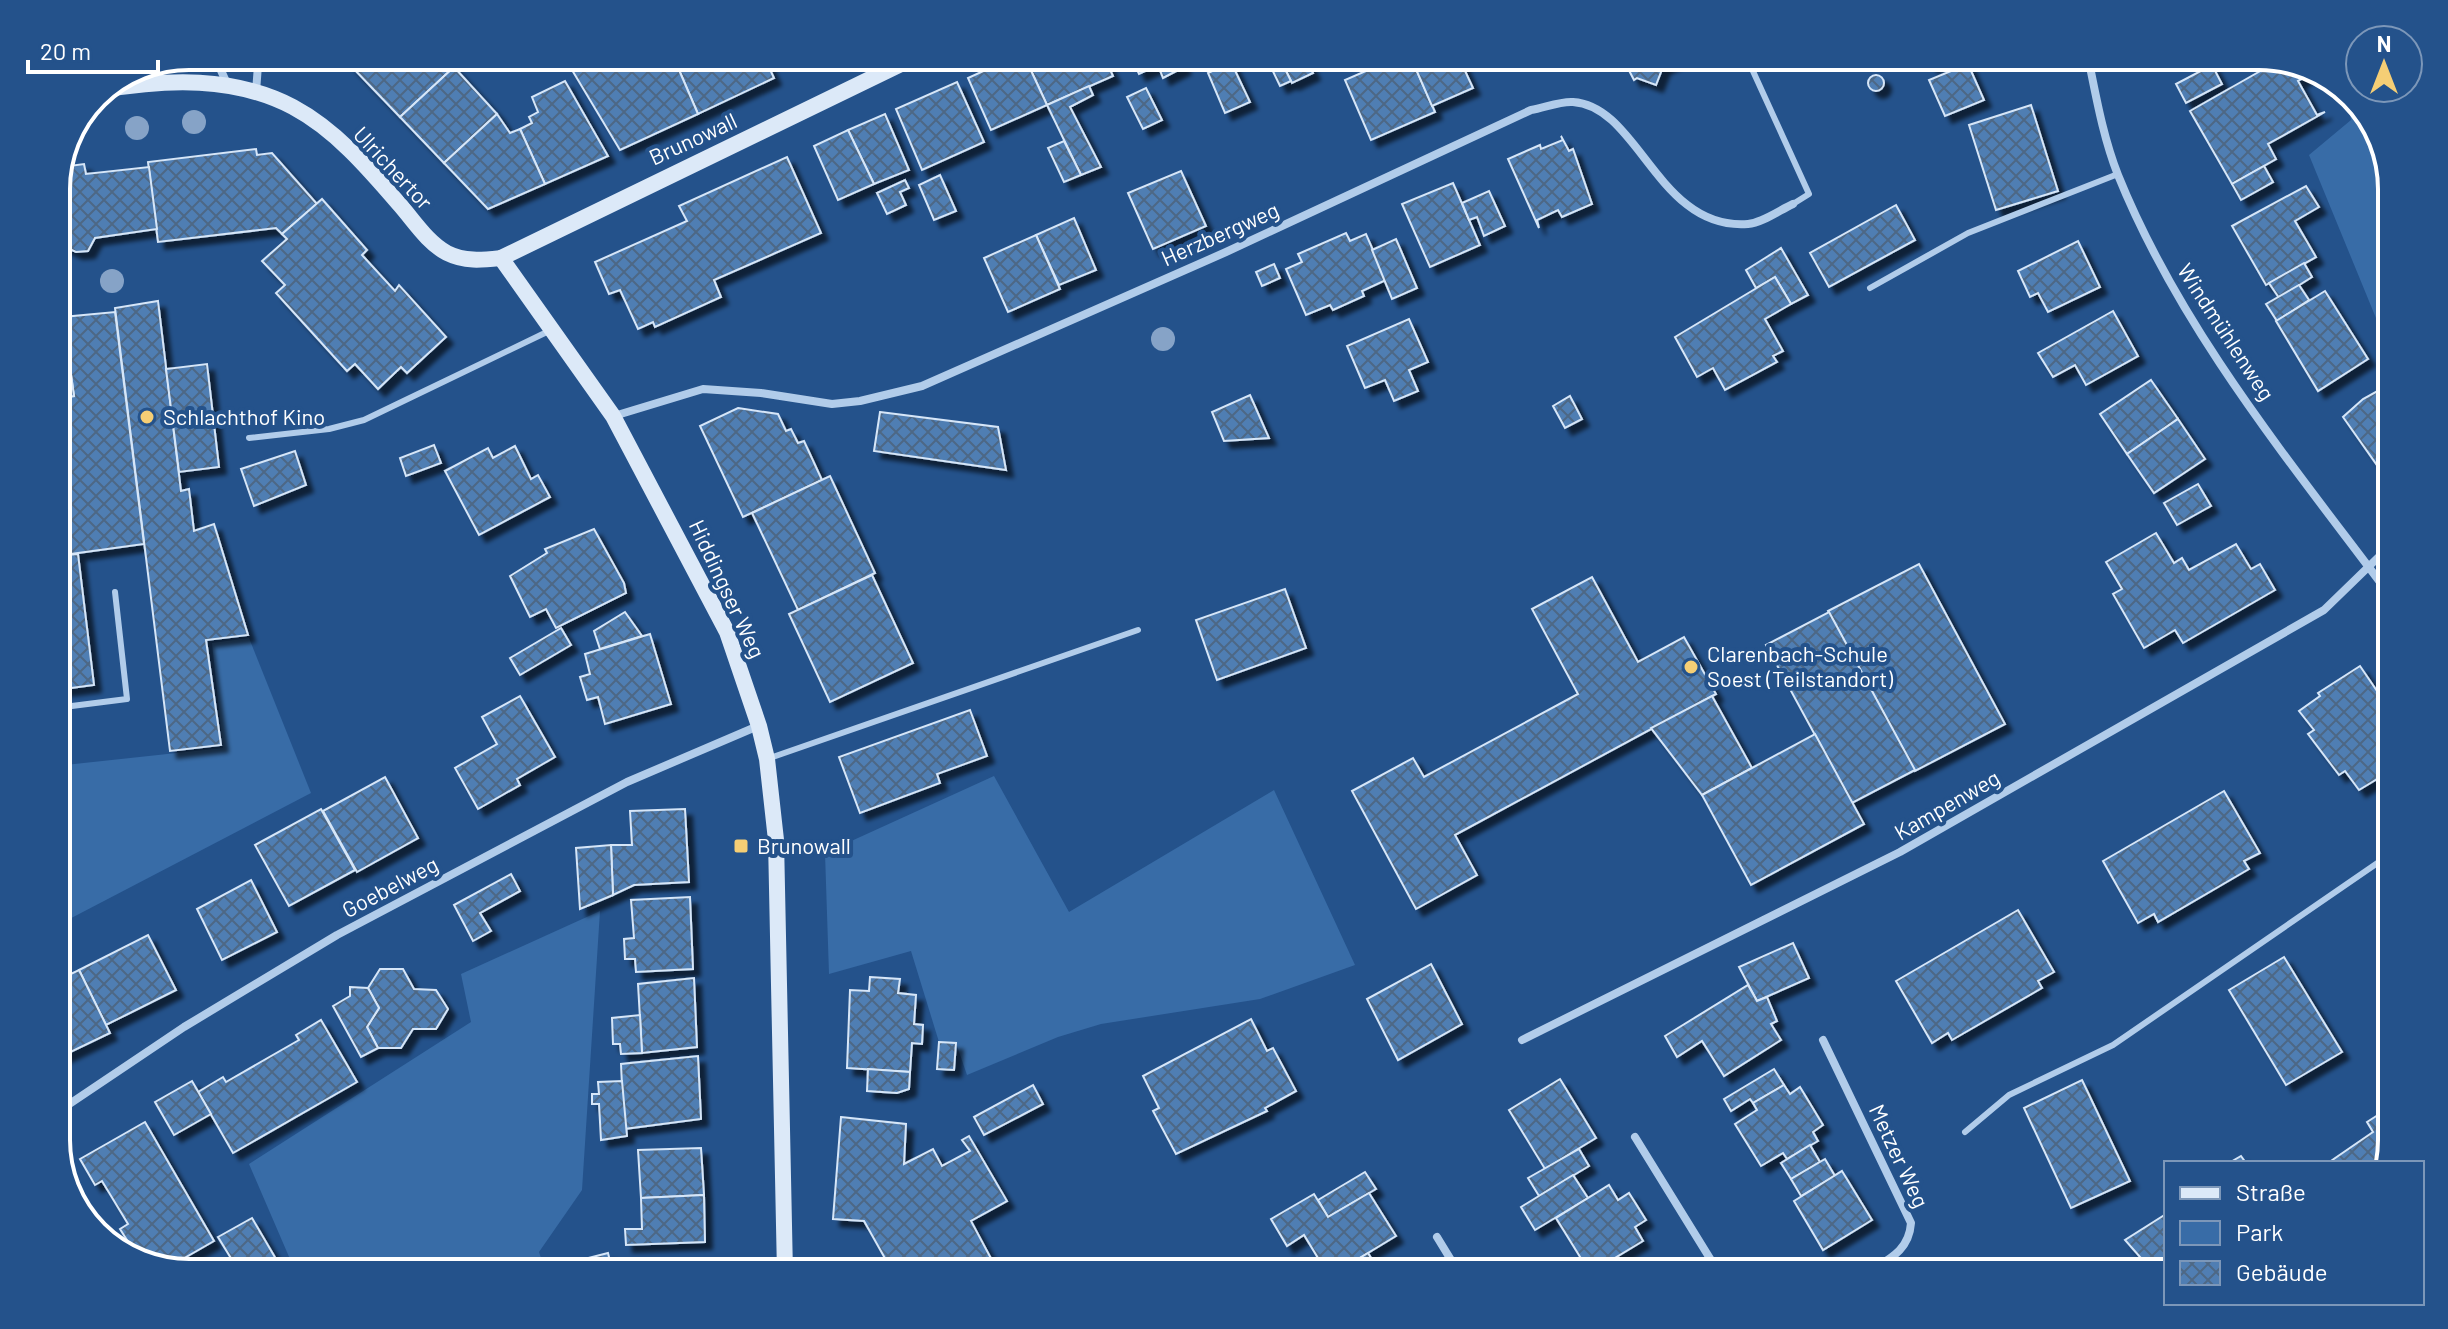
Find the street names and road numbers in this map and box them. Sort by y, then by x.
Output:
street label: Brunowall [645,106,741,170]
street label: Ulrichertor [349,120,439,214]
street label: Herzbergweg [1157,196,1282,271]
street label: Windmühlenweg [2173,258,2281,405]
street label: Hiddingser Weg [685,515,771,662]
street label: Kampenweg [1889,764,2004,845]
street label: Goebelweg [337,850,442,922]
street label: Metzer Weg [1865,1100,1935,1211]

